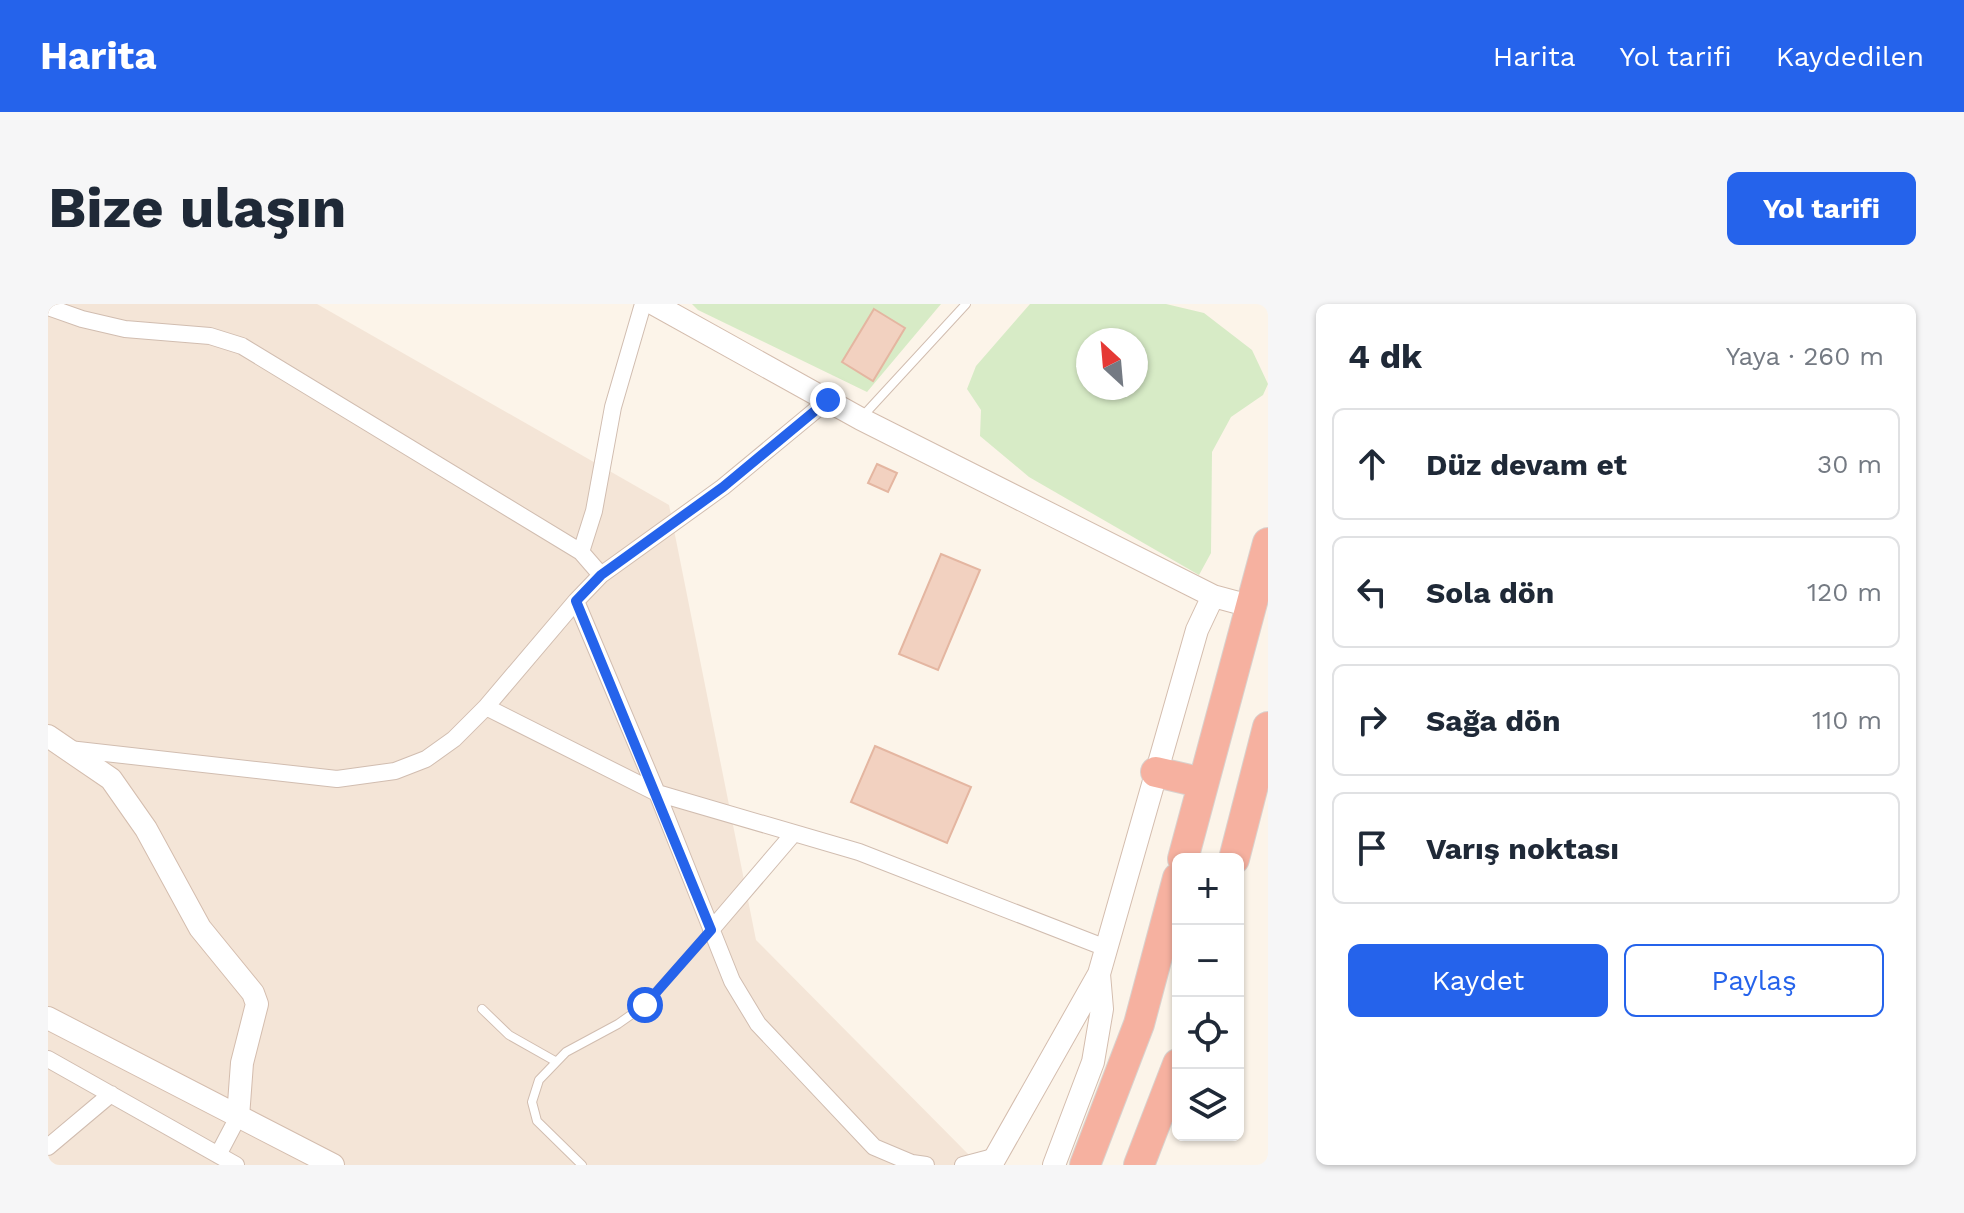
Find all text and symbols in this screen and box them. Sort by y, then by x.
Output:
text: Harita [40,34,156,78]
text: Harita [1493,40,1575,73]
text: Yol tarifi [1619,40,1732,73]
text: Kaydedilen [1776,40,1924,73]
button: Yol tarifi [1727,172,1916,245]
text: Bize ulaşın [48,175,347,241]
north arrow [1076,328,1148,400]
text: 4 dk [1348,336,1422,376]
text: Yaya · 260 m [1726,341,1884,371]
route end [810,382,846,418]
icon: ahead [1350,442,1394,486]
text: Düz devam et [1426,447,1627,482]
text: 30 m [1817,449,1882,479]
icon: left [1350,570,1394,614]
text: Sola dön [1426,575,1554,610]
text: 120 m [1807,577,1882,607]
icon: right [1350,698,1394,742]
text: Sağa dön [1426,703,1561,738]
text: 110 m [1812,705,1882,735]
icon: arrive [1350,826,1394,870]
text: Varış noktası [1426,831,1619,866]
map controls [1172,853,1244,1141]
button: + [1172,853,1244,925]
button: − [1172,925,1244,997]
button: Kaydet [1348,944,1608,1017]
button: Paylaş [1624,944,1884,1017]
route start [627,987,663,1023]
button: locate [1172,997,1244,1069]
button: layers [1172,1069,1244,1141]

